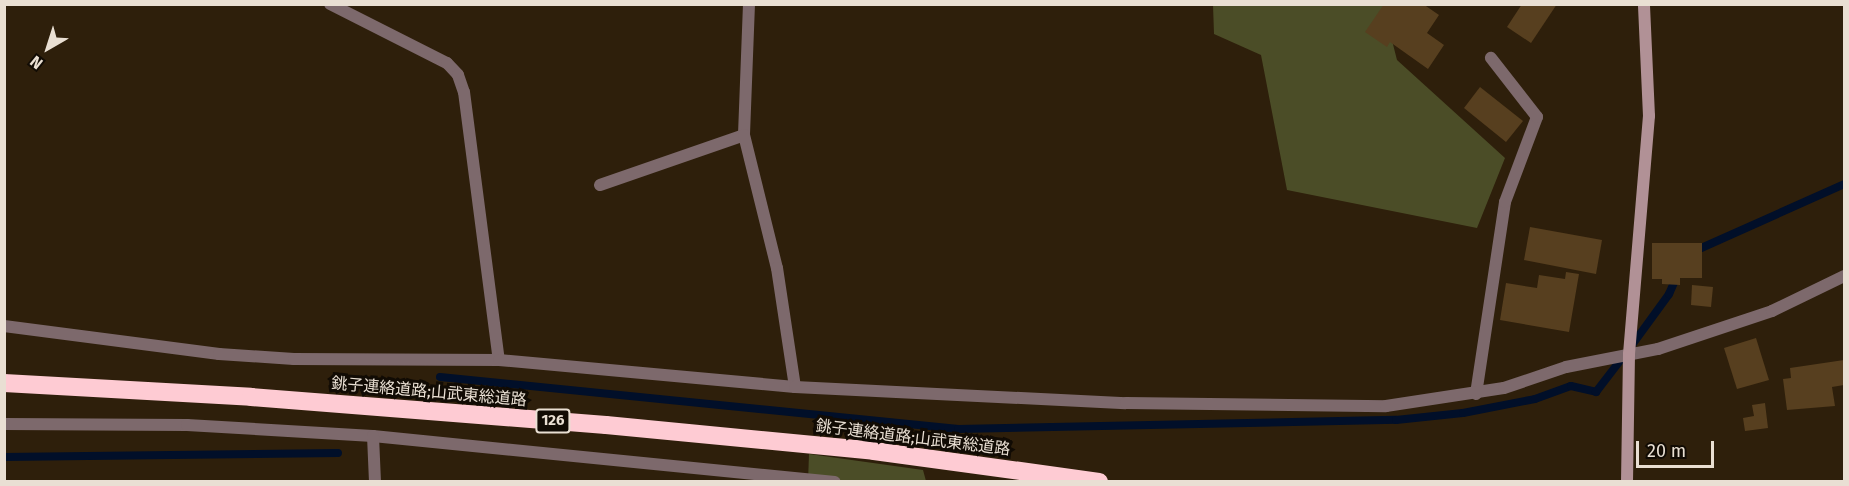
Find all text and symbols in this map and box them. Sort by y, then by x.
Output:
north arrow [18,18,78,78]
text: N [26,52,46,73]
street label: 銚子連絡道路;山武東総道路 [331,374,527,410]
road number: 126 [535,409,571,433]
street label: 銚子連絡道路;山武東総道路 [815,417,1011,459]
scale bar [1639,429,1717,467]
text: 20 m [1647,440,1686,462]

